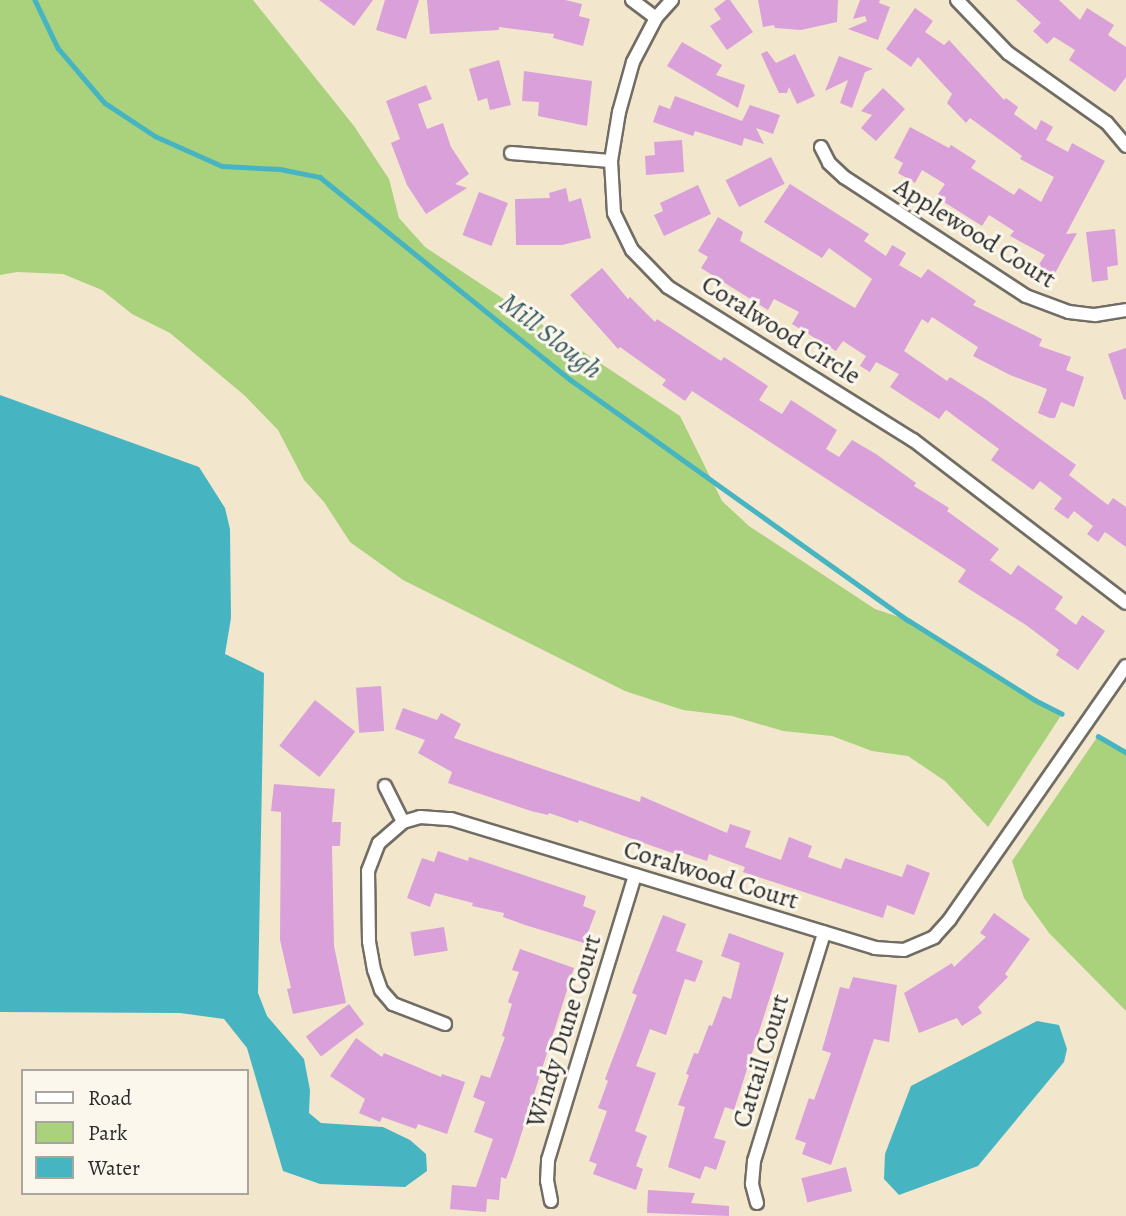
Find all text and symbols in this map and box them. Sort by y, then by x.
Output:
street label: Applewood Court [889,171,1061,295]
street label: Coralwood Circle [696,269,866,391]
water label: Mill Slough [493,286,609,386]
street label: Coralwood Court [620,834,802,916]
street label: Windy Dune Court [520,931,608,1131]
street label: Cattail Court [726,991,796,1131]
legend [21,1069,248,1195]
text: Road [88,1084,132,1112]
text: Park [88,1119,127,1147]
text: Water [88,1154,140,1182]

